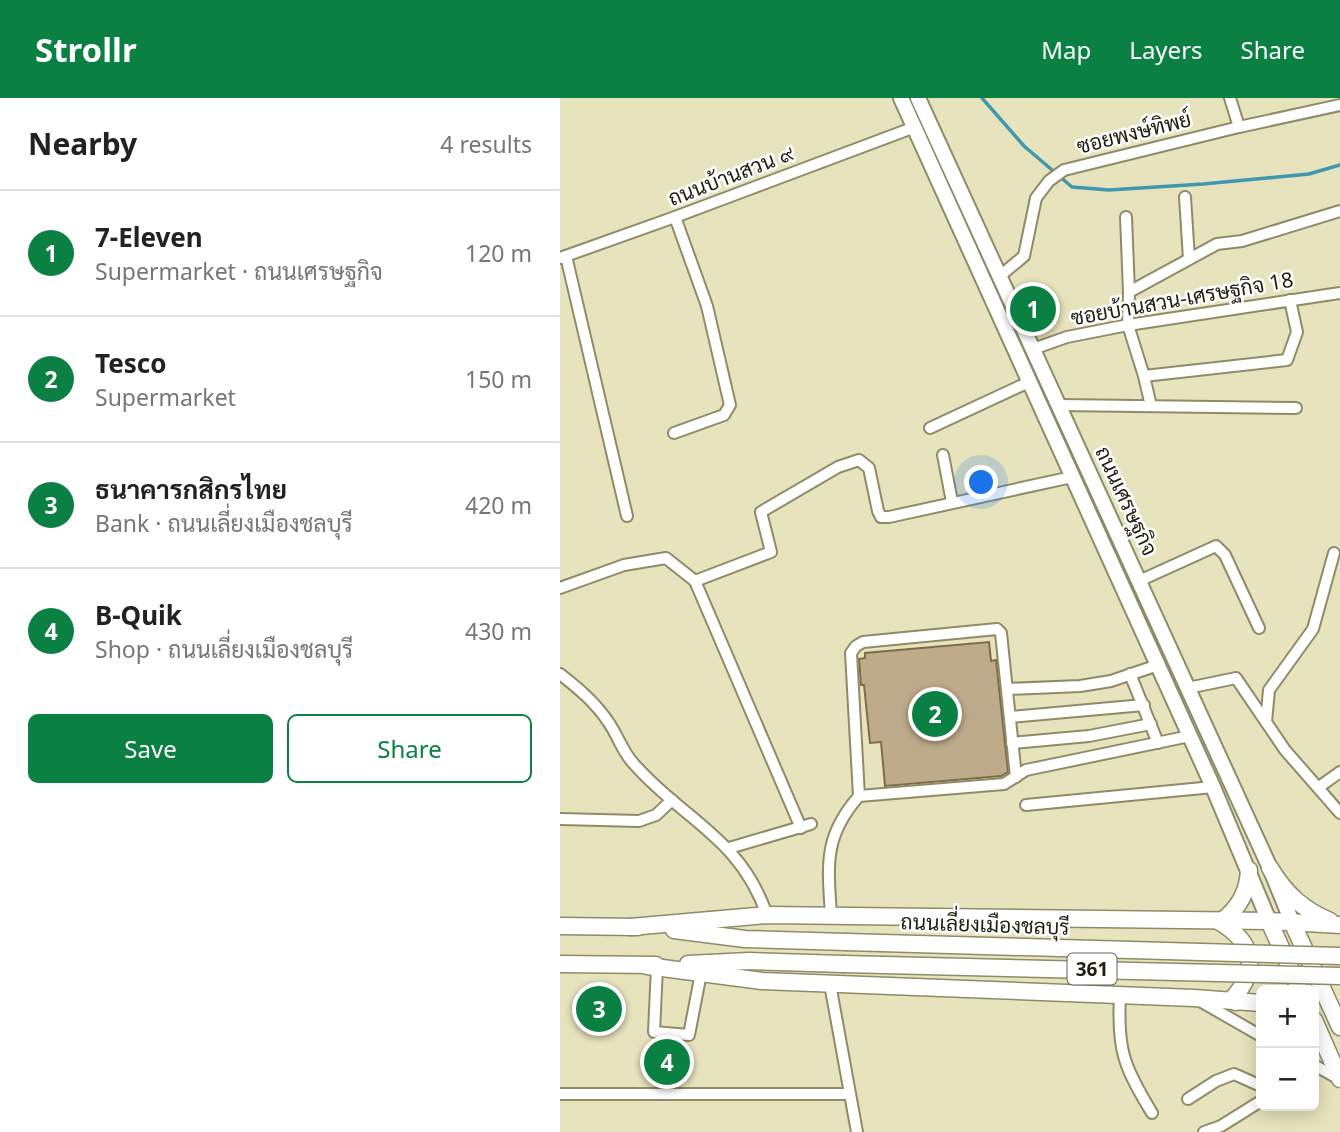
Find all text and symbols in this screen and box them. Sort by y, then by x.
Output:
text: Strollr [35,27,137,72]
text: Map [1041,33,1091,66]
text: Layers [1129,33,1203,66]
text: Share [1241,33,1305,66]
street label: ซอยพงษ์ทิพย์ [1074,104,1194,160]
text: Nearby [28,123,137,164]
text: 4 results [440,128,532,160]
street label: ถนนบ้านสวน ๙ [664,138,797,212]
text: 7-Eleven [95,219,203,255]
text: 1 [44,237,58,269]
text: 120 m [465,237,532,269]
text: Supermarket · ถนนเศรษฐกิจ [95,255,383,287]
street label: ซอยบ้านสวน-เศรษฐกิจ 18 [1068,265,1295,331]
pin: 1 [1010,283,1056,335]
text: Tesco [95,345,166,381]
text: 2 [44,363,58,395]
text: 150 m [465,363,532,395]
text: Supermarket [95,381,236,413]
street label: ถนนเศรษฐกิจ [1089,441,1164,560]
your location [964,465,998,499]
text: ธนาคารกสิกรไทย [95,471,287,507]
text: 3 [44,489,58,521]
text: 420 m [465,489,532,521]
text: Bank · ถนนเลี่ยงเมืองชลบุรี [95,507,353,539]
text: B-Quik [95,597,182,633]
text: 4 [44,615,58,647]
text: 430 m [465,615,532,647]
text: Shop · ถนนเลี่ยงเมืองชลบุรี [95,633,353,665]
pin: 2 [912,688,958,740]
button: Save [28,714,273,783]
button: Share [287,714,532,783]
street label: ถนนเลี่ยงเมืองชลบุรี [900,902,1070,942]
road number: 361 [1068,954,1116,984]
pin: 3 [576,983,622,1035]
map controls [1256,985,1319,1111]
button: + [1256,985,1319,1048]
pin: 4 [644,1036,690,1088]
button: − [1256,1048,1319,1111]

